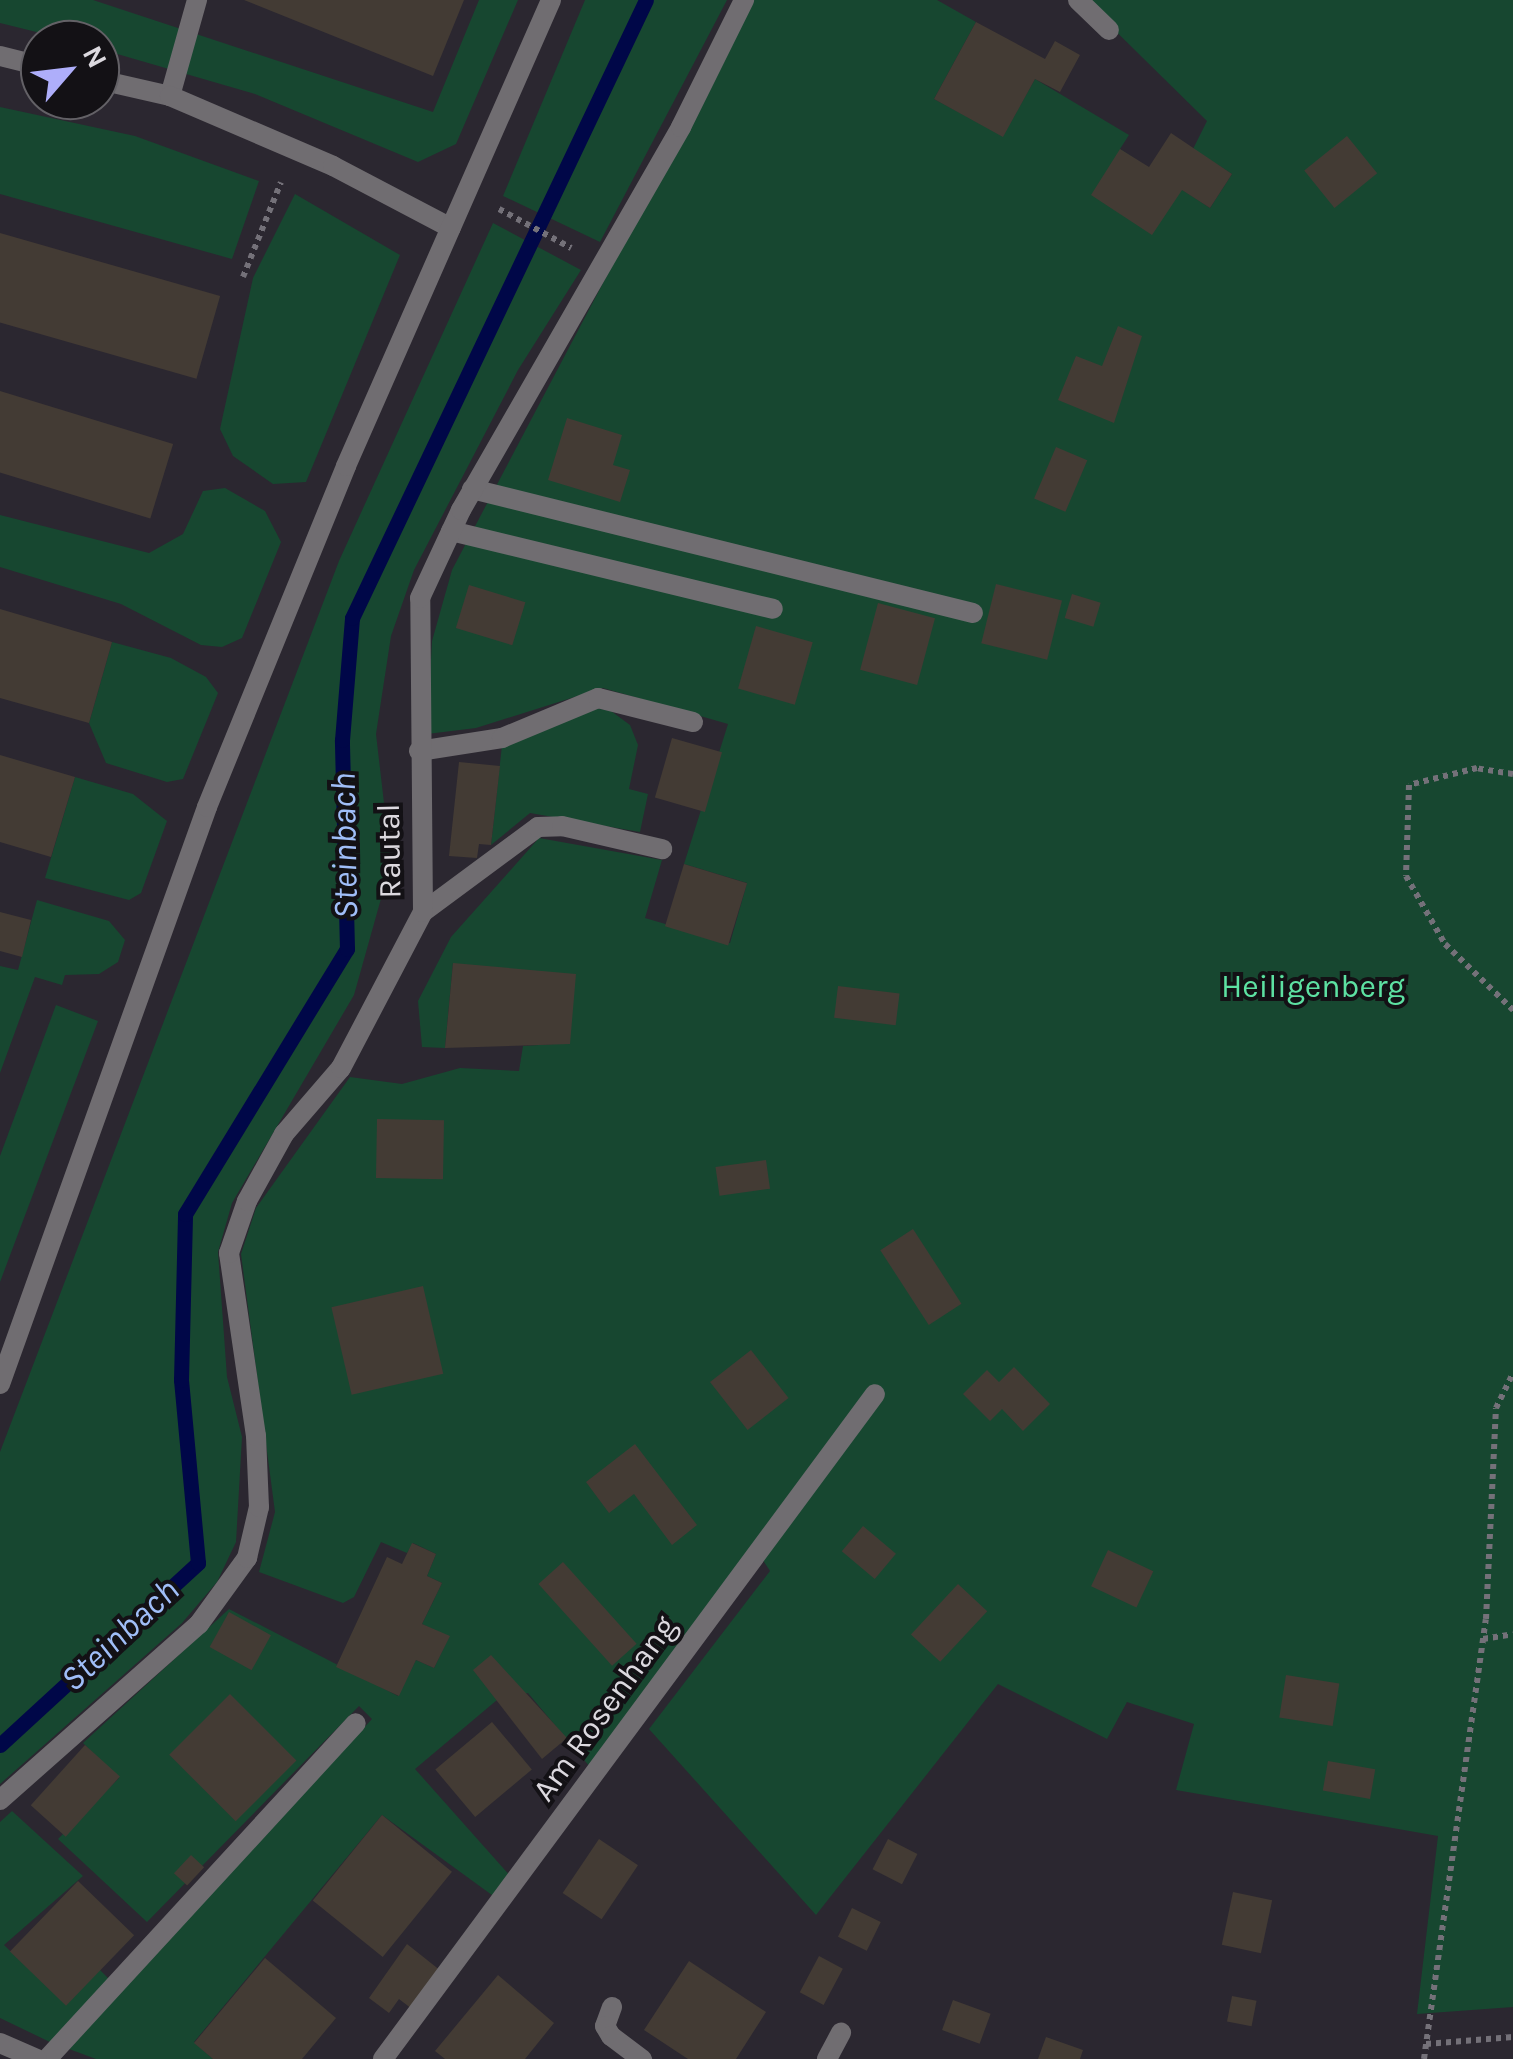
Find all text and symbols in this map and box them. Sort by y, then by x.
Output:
north arrow [20,20,120,120]
text: N [76,40,114,73]
water label: Steinbach [323,772,367,920]
street label: Rautal [370,803,410,899]
park label: Heiligenberg [1221,968,1405,1006]
water label: Steinbach [52,1570,188,1700]
street label: Am Rosenhang [525,1609,685,1809]

